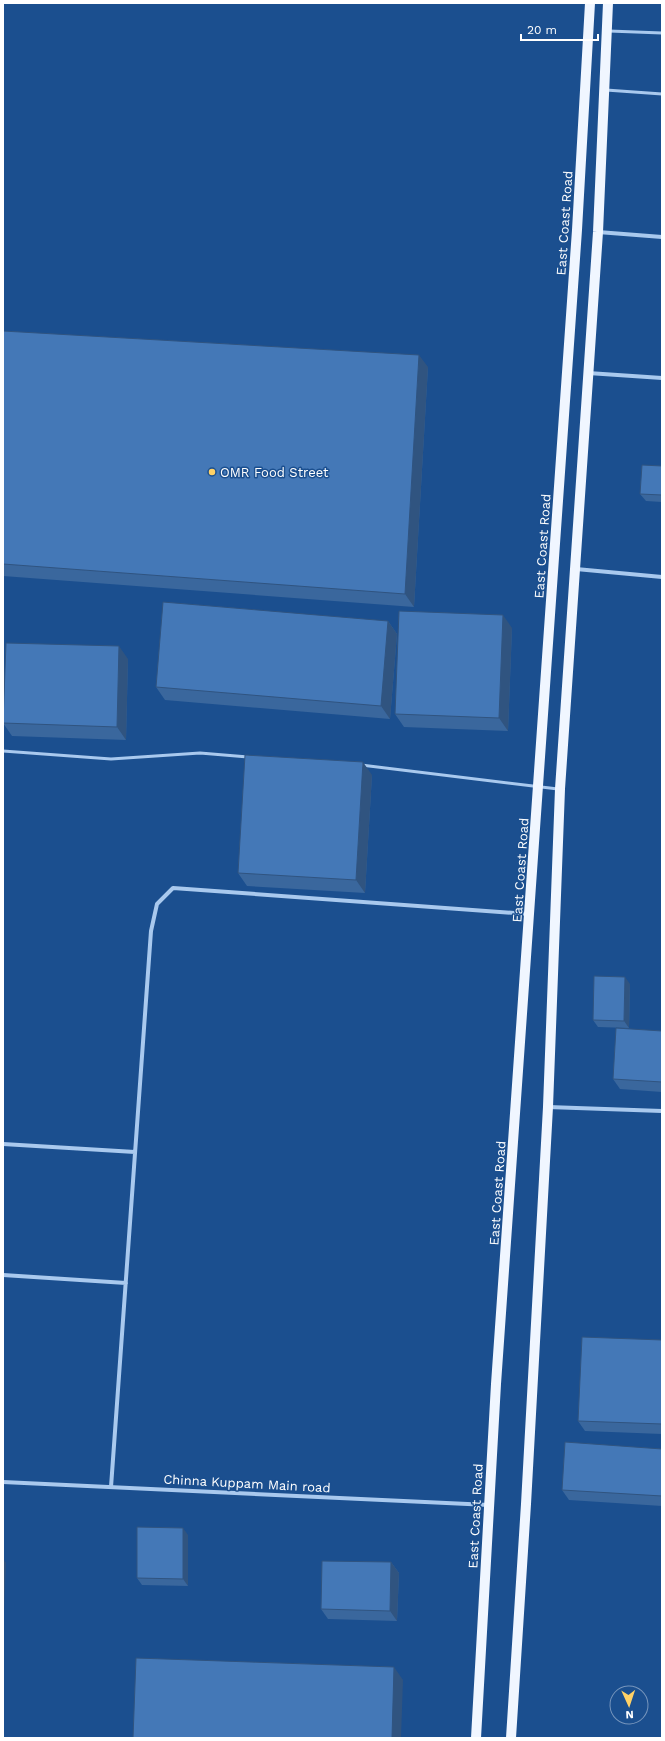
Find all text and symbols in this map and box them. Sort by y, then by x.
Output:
scale bar [521,16,598,42]
text: 20 m [527,23,557,37]
street label: East Coast Road [553,170,576,276]
place label: OMR Food Street [220,465,329,480]
marker: OMR Food Street [207,467,217,477]
street label: East Coast Road [531,493,554,599]
street label: East Coast Road [509,817,532,923]
street label: East Coast Road [486,1140,509,1246]
street label: East Coast Road [465,1463,486,1569]
street label: Chinna Kuppam Main road [163,1472,331,1495]
north arrow [609,1685,649,1725]
text: N [625,1708,634,1721]

